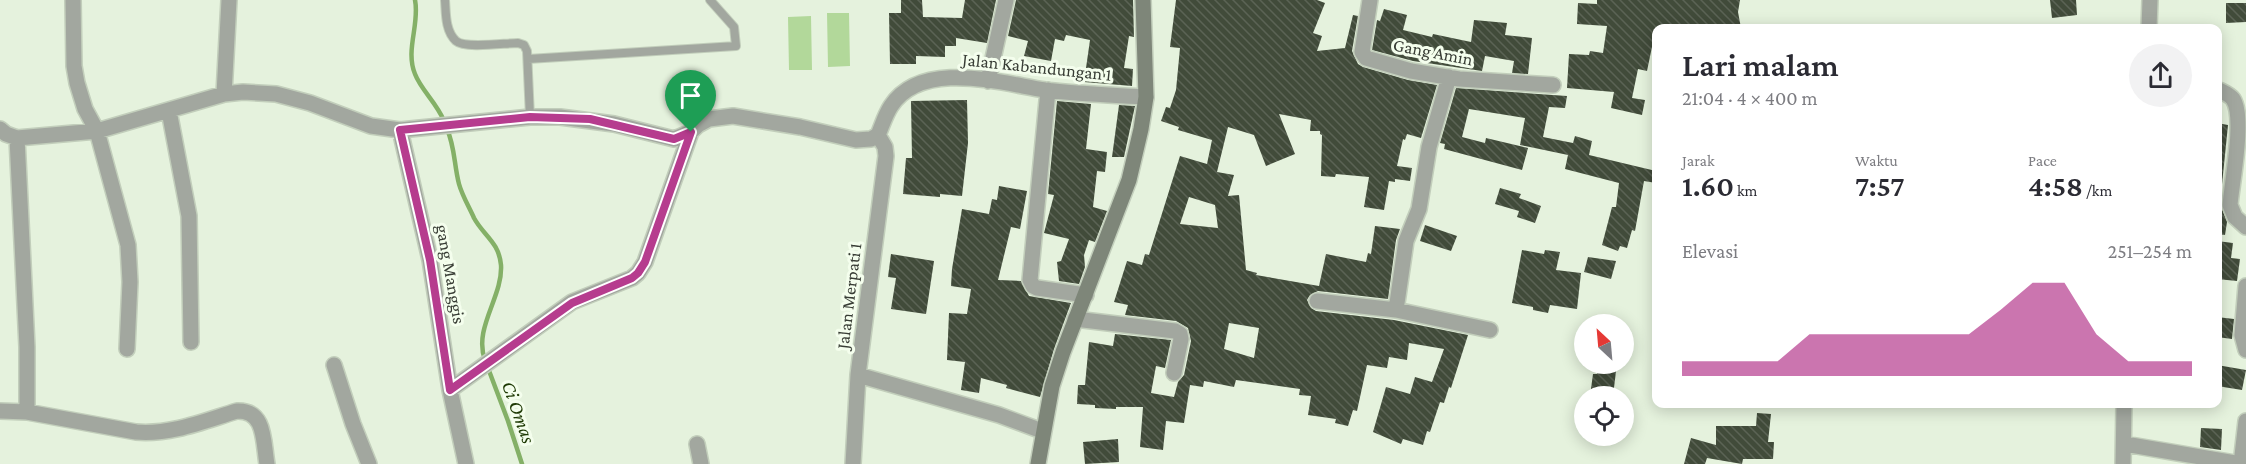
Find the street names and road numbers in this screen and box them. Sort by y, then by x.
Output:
street label: Gang Amin [1392,34,1475,70]
street label: Jalan Kabandungan 1 [959,49,1113,85]
street label: gang Manggis [432,223,470,325]
street label: Jalan Merpati 1 [832,242,865,352]

